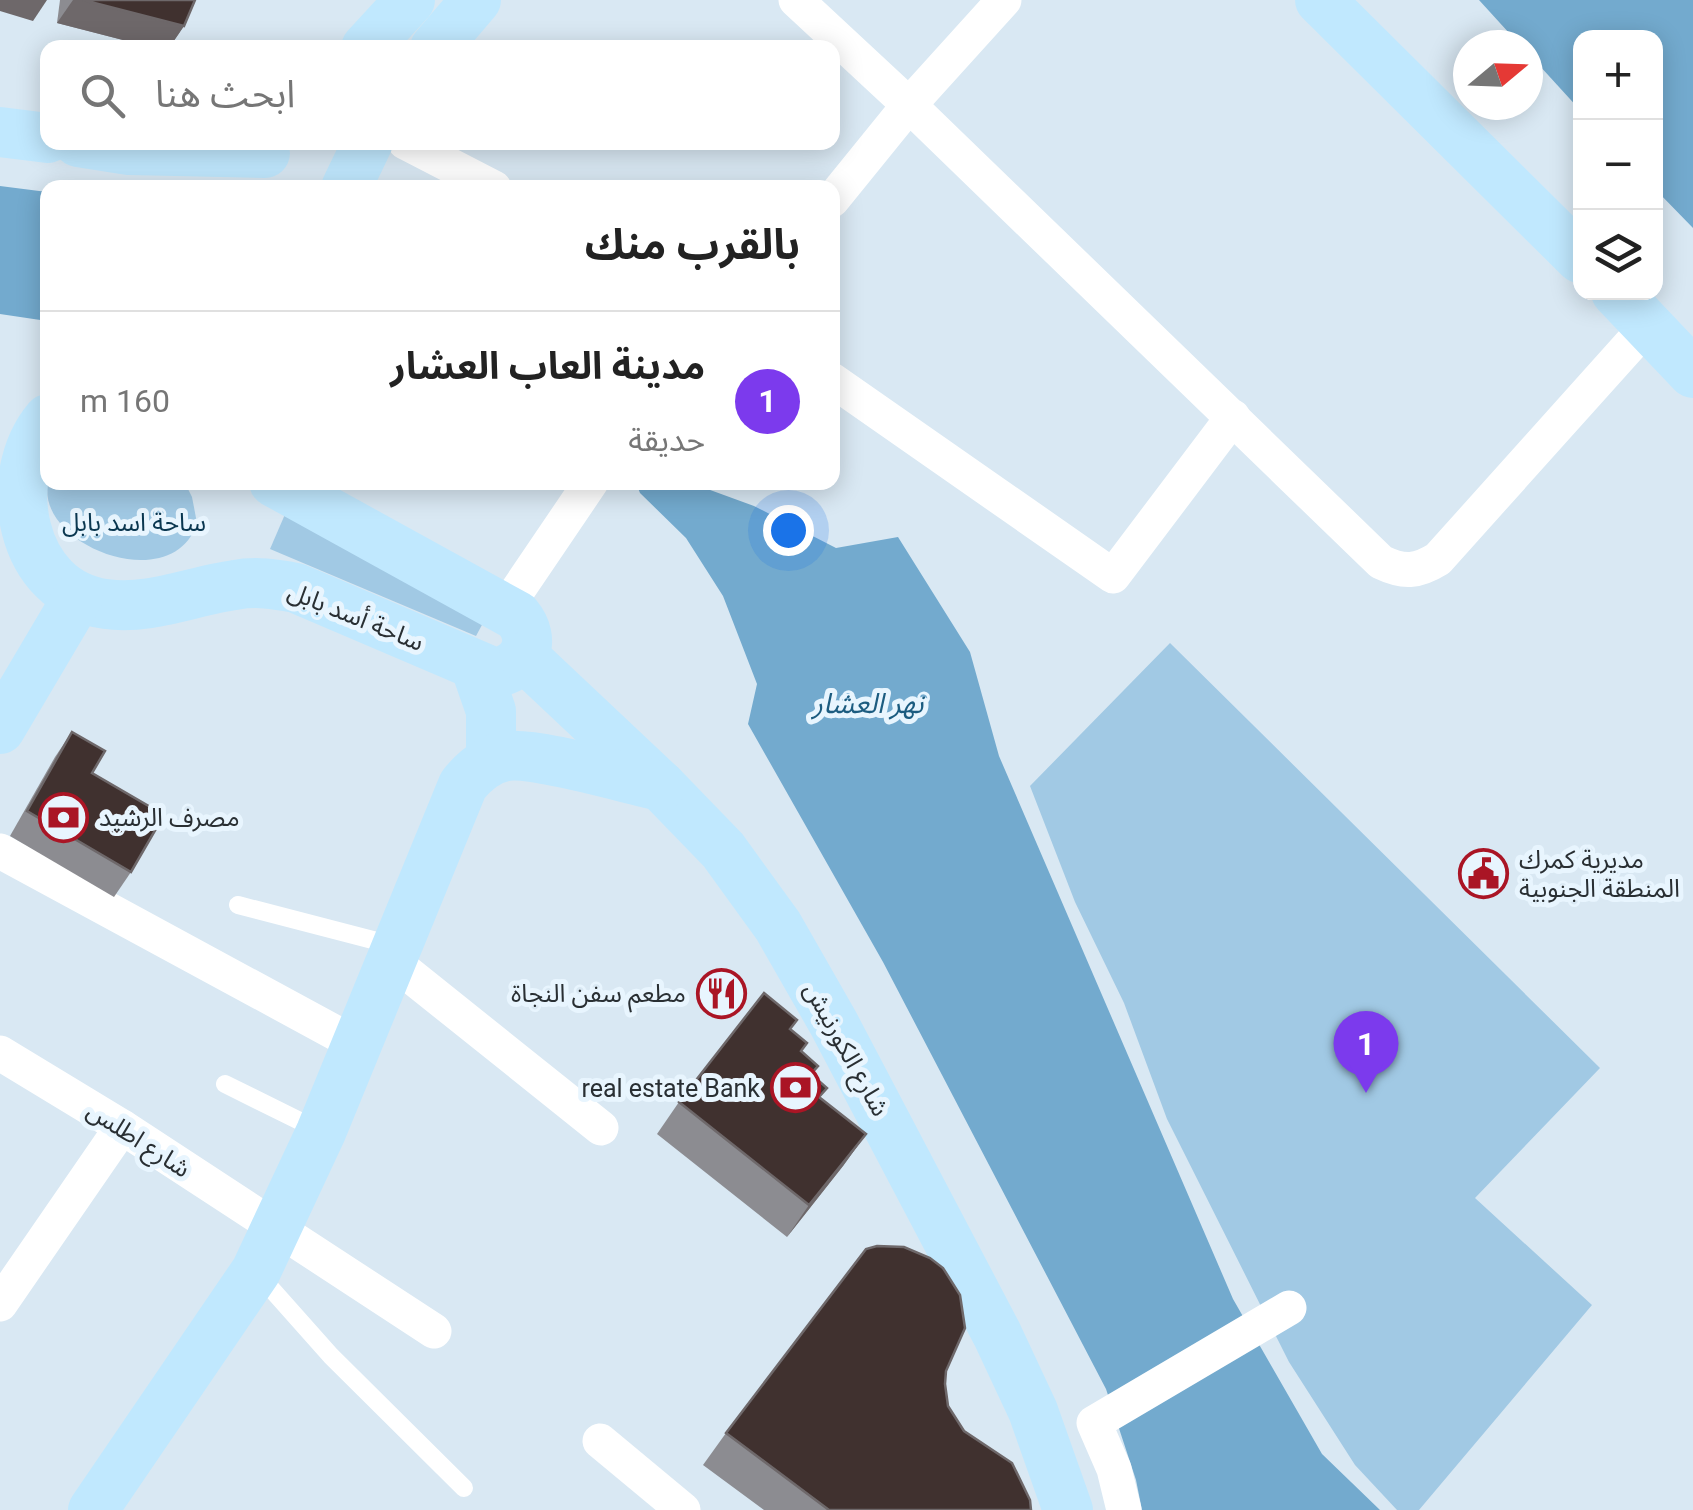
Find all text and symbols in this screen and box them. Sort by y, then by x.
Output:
north arrow [1453,30,1543,120]
map controls [1573,30,1663,300]
button: + [1573,30,1663,120]
search box [40,40,840,150]
icon: search [75,68,130,123]
text: ابحث هنا [155,72,295,116]
button: − [1573,120,1663,210]
button: layers [1573,210,1663,300]
text: بالقرب منك [585,220,800,269]
text: مدينة العاب العشار [390,344,705,388]
text: 160 m [80,382,170,420]
text: 1 [758,382,777,420]
text: حديقة [628,421,705,459]
your location [763,505,814,556]
park label: ساحة اسد بابل [62,508,206,537]
street label: ساحة أسد بابل [284,575,428,657]
water label: نهر العشار [811,687,925,720]
bank icon: مصرف الرشيد [38,791,90,843]
place label: مصرف الرشيد [99,803,240,832]
place label: مديرية كمرك المنطقة الجنوبية [1519,845,1680,903]
public building icon: مديرية كمرك المنطقة الجنوبية [1458,847,1510,899]
restaurant icon: مطعم سفن النجاة [695,967,747,1019]
street label: شارع الكورنيش [794,977,895,1123]
place label: مطعم سفن النجاة [511,979,686,1013]
pin: 1 [1334,1010,1398,1093]
bank icon: real estate Bank [769,1062,821,1114]
place label: real estate Bank [581,1074,760,1103]
street label: شارع اطلس [80,1095,196,1187]

